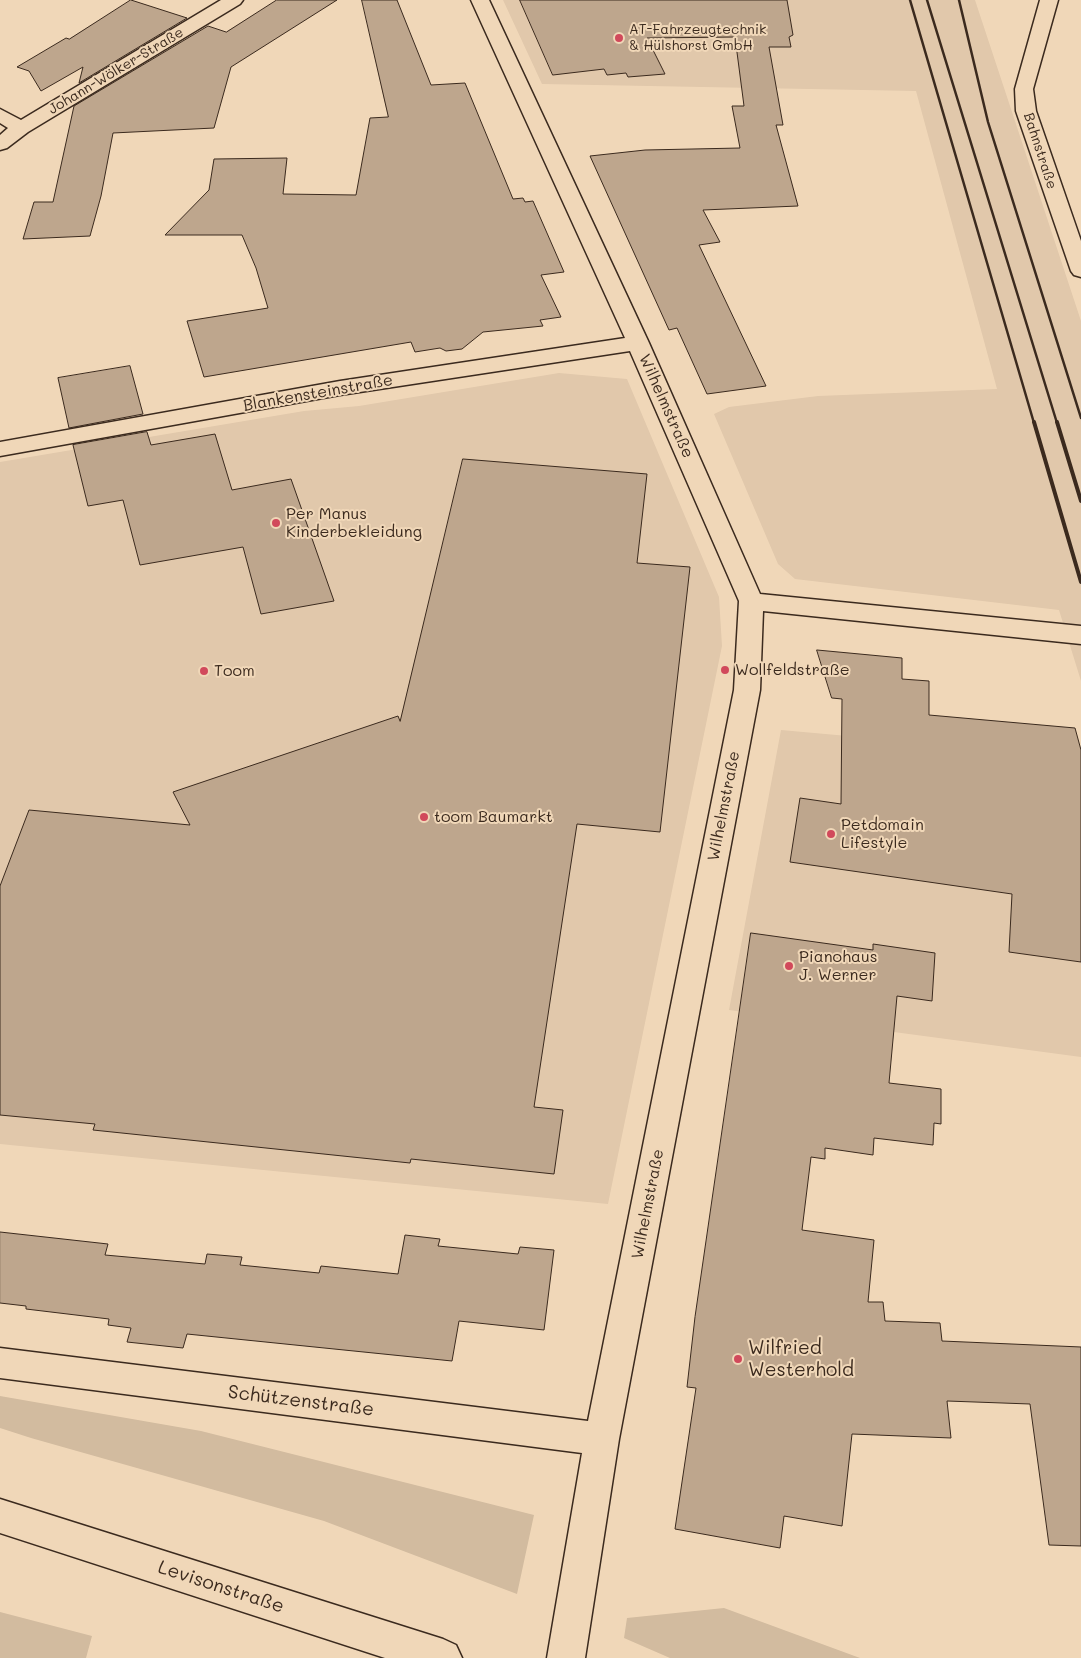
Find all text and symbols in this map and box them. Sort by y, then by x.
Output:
place label: AT-Fahrzeugtechnik & Hülshorst GmbH [629,22,767,54]
street label: Johann-Wölker-Straße [45,24,187,118]
marker: AT-Fahrzeugtechnik & Hülshorst GmbH [613,32,625,44]
street label: Bahnstraße [1020,111,1060,191]
street label: Wilhelmstraße [635,351,697,461]
street label: Blankensteinstraße [242,370,394,416]
place label: Per Manus Kinderbekleidung [286,504,422,542]
marker: Per Manus Kinderbekleidung [270,517,282,529]
place label: Wollfeldstraße [735,660,850,680]
place label: Toom [214,661,255,681]
marker: Wollfeldstraße [719,664,731,676]
marker: Toom [198,665,210,677]
street label: Wilhelmstraße [704,749,744,863]
place label: toom Baumarkt [434,807,553,827]
marker: toom Baumarkt [418,811,430,823]
place label: Petdomain Lifestyle [841,815,924,853]
marker: Petdomain Lifestyle [825,828,837,840]
place label: Pianohaus J. Werner [799,947,878,985]
marker: Pianohaus J. Werner [783,960,795,972]
street label: Wilhelmstraße [628,1147,668,1261]
place label: Wilfried Westerhold [748,1337,854,1381]
marker: Wilfried Westerhold [732,1353,744,1365]
street label: Schützenstraße [227,1381,375,1421]
street label: Levisonstraße [155,1556,287,1618]

